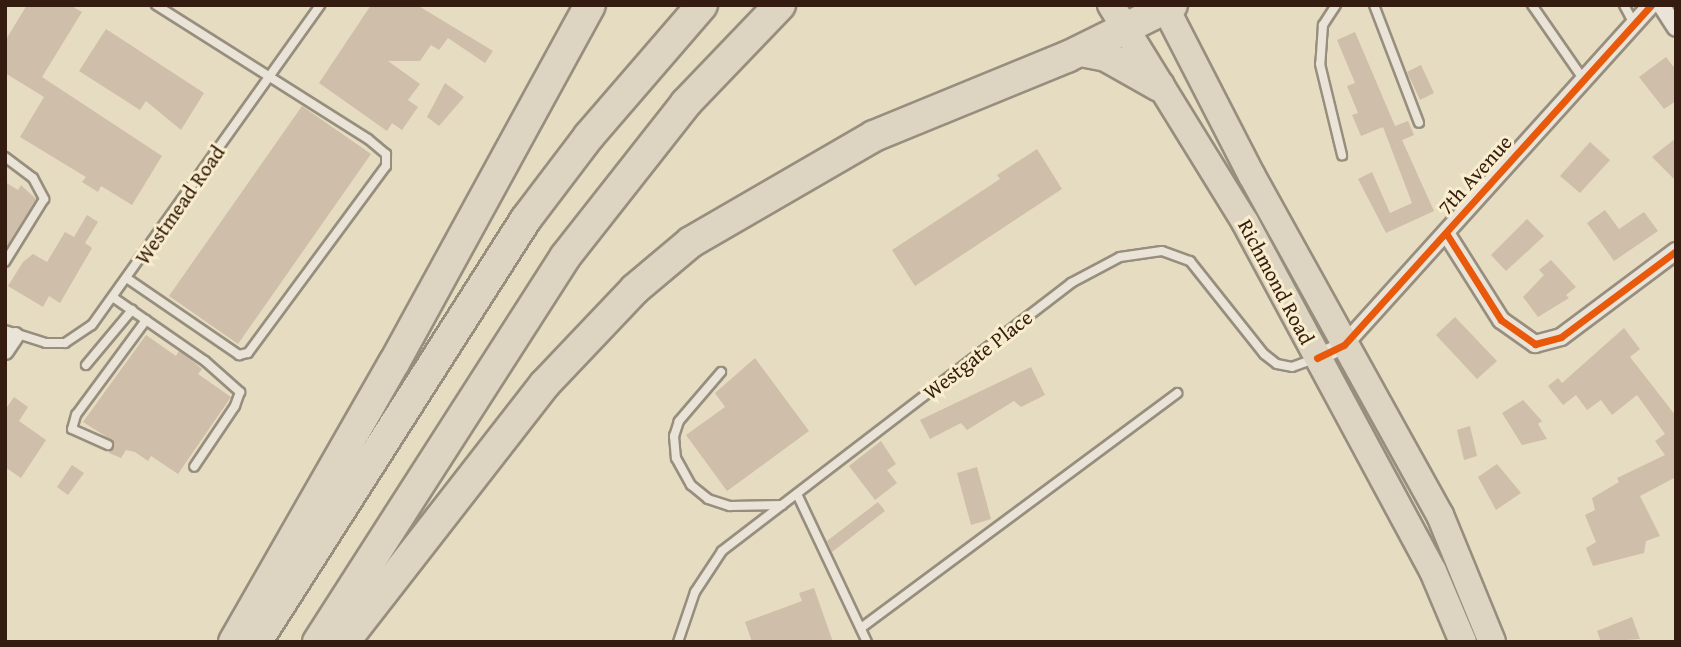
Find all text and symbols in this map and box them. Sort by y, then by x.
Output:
street label: 7th Avenue [1433,130,1517,220]
street label: Westmead Road [130,141,230,269]
street label: Richmond Road [1232,215,1320,349]
street label: Westgate Place [919,305,1037,405]

